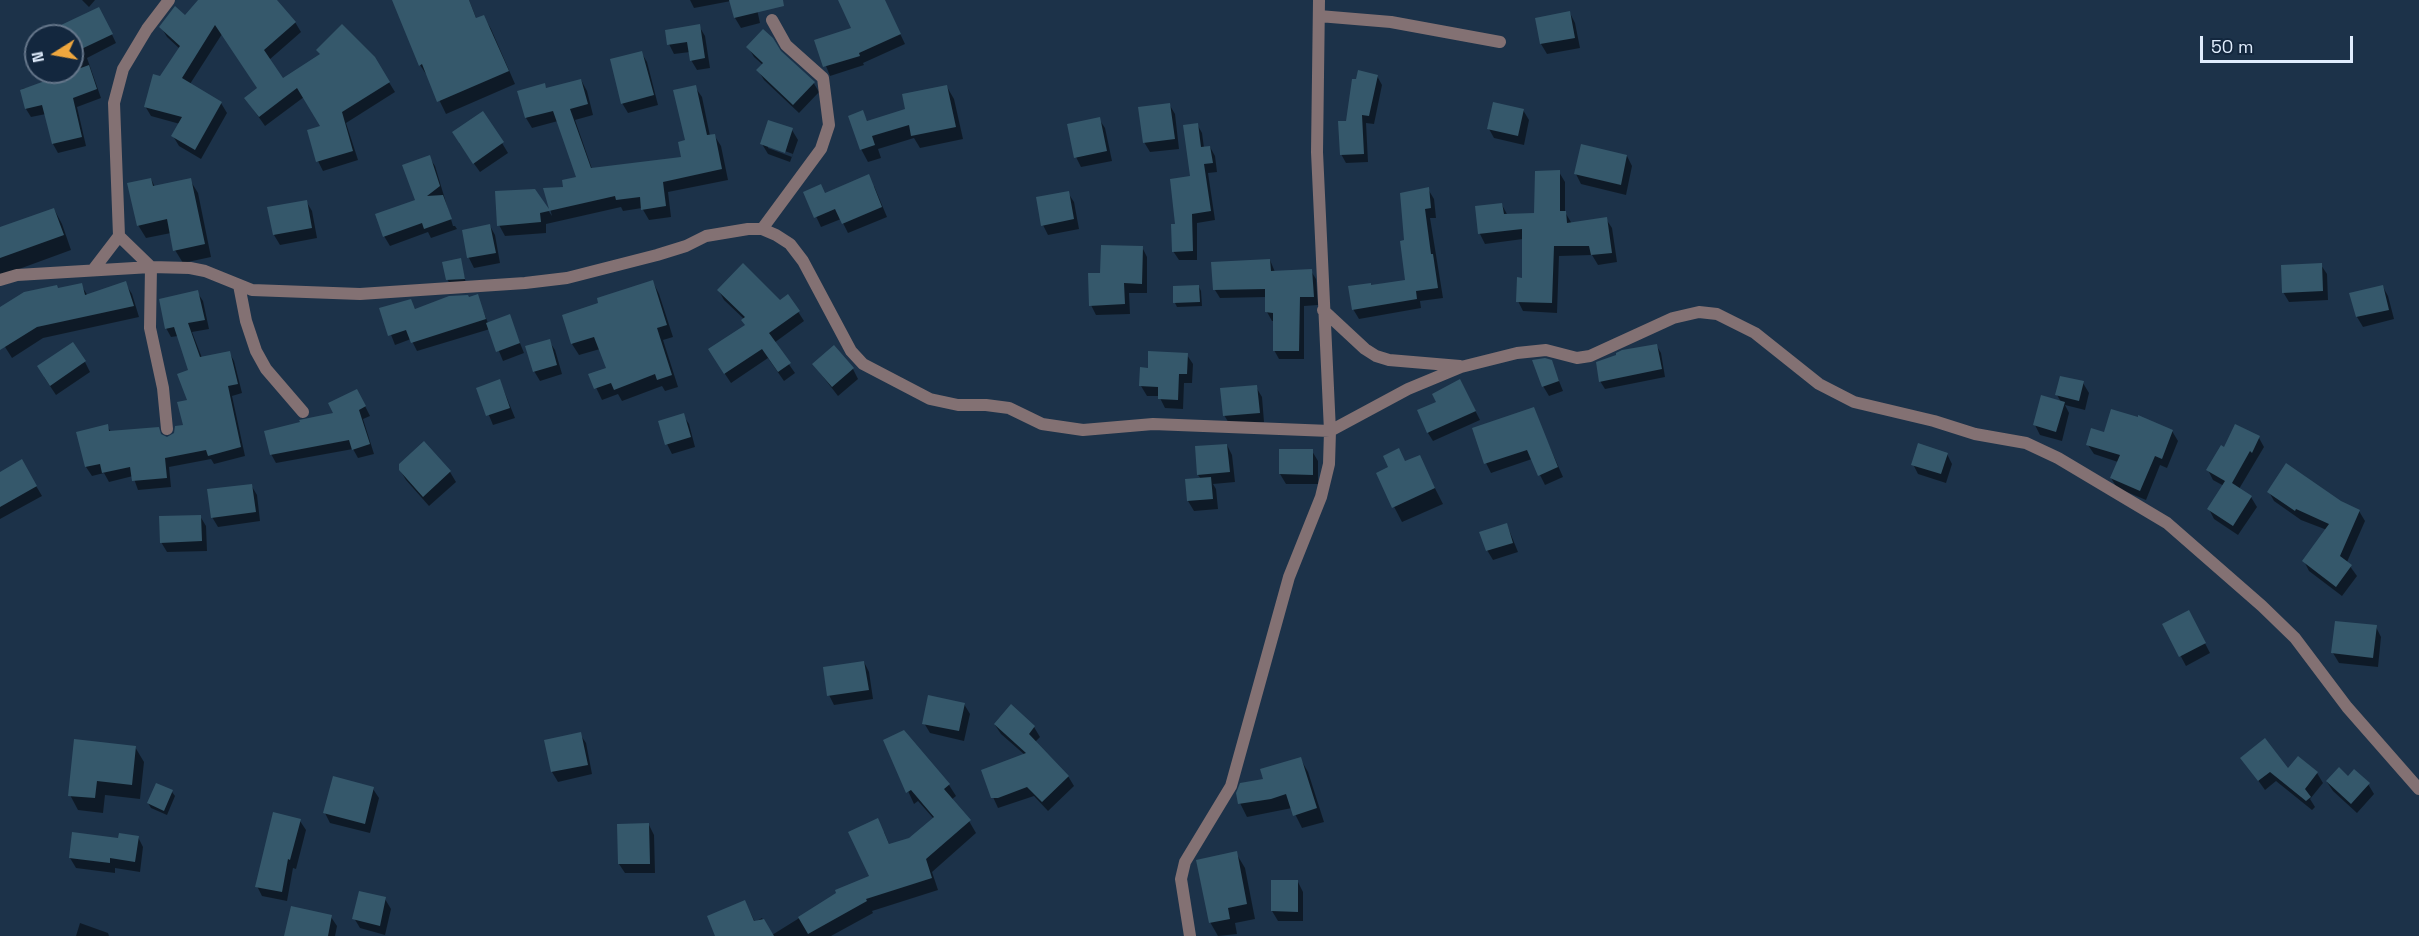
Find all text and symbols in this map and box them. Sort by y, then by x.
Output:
north arrow [24,24,84,84]
scale bar [2203,24,2356,62]
text: 50 m [2211,35,2253,58]
text: N [26,50,49,64]

